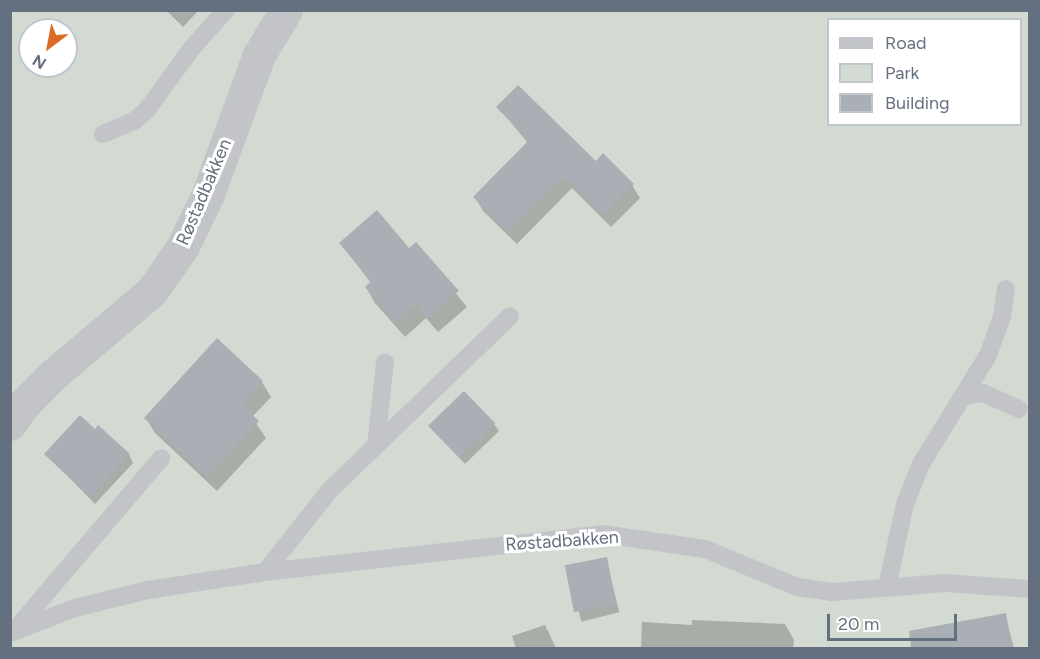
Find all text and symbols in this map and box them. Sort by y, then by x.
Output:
north arrow [18,18,78,78]
legend [827,18,1022,126]
text: Road [885,32,926,54]
text: N [29,51,50,73]
text: Park [885,62,919,84]
text: Building [885,92,950,114]
street label: Røstadbakken [172,136,236,248]
street label: Røstadbakken [505,526,619,556]
scale bar [830,602,960,640]
text: 20 m [838,613,879,635]

